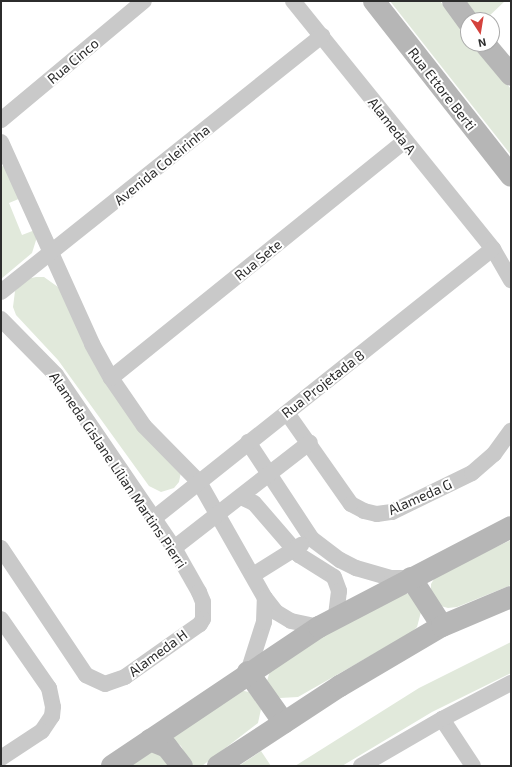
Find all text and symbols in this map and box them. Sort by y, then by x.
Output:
north arrow [460,12,500,52]
street label: Rua Cinco [44,35,102,87]
text: N [477,36,488,50]
street label: Rua Ettore Berti [404,44,480,134]
street label: Alameda A [364,94,420,158]
street label: Avenida Coleirinha [111,121,213,209]
street label: Rua Sete [231,236,285,284]
street label: Rua Projetada 8 [278,346,368,422]
street label: Alameda Gislane Lílian Martins Pierri [46,369,190,571]
street label: Alameda G [386,476,454,518]
street label: Alameda H [125,626,191,680]

